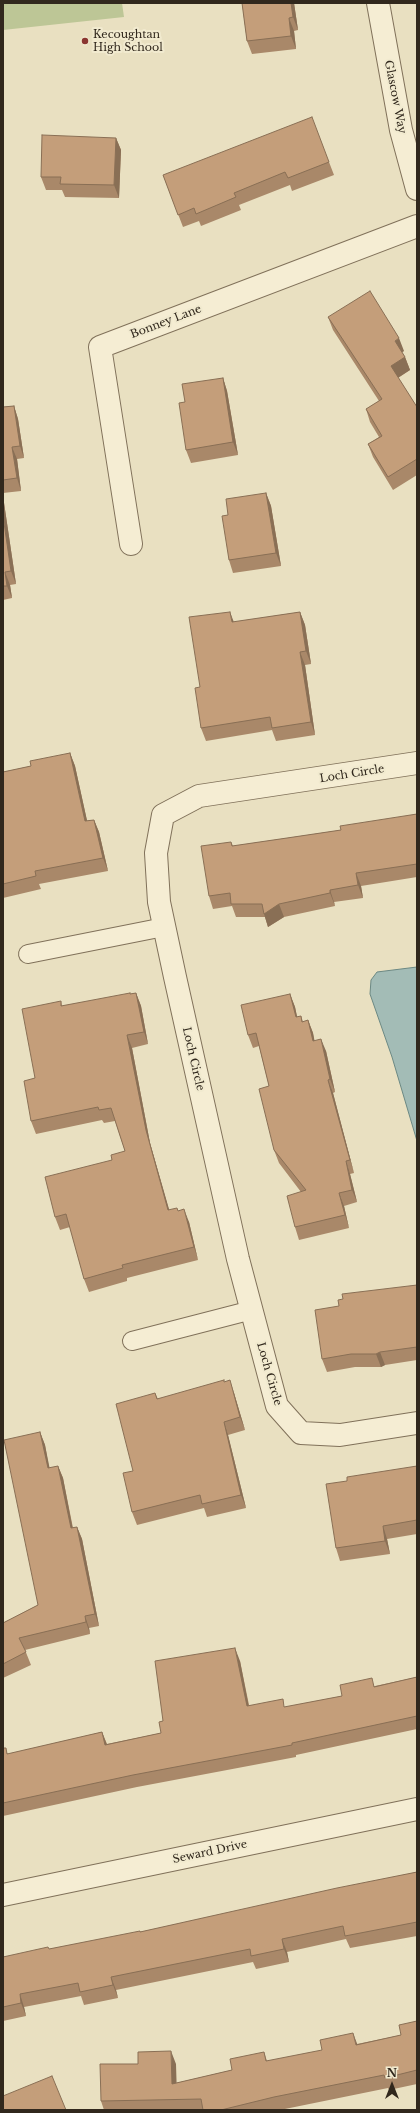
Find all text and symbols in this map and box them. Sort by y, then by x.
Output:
place label: Kecoughtan High School [93,28,163,54]
marker: Kecoughtan High School [80,36,90,46]
street label: Glascow Way [381,59,409,135]
street label: Bonney Lane [129,302,203,342]
street label: Loch Circle [319,762,385,786]
street label: Loch Circle [179,1026,207,1092]
street label: Loch Circle [254,1341,284,1407]
street label: Seward Drive [172,1838,248,1866]
north arrow [372,2065,412,2105]
text: N [387,2066,397,2080]

